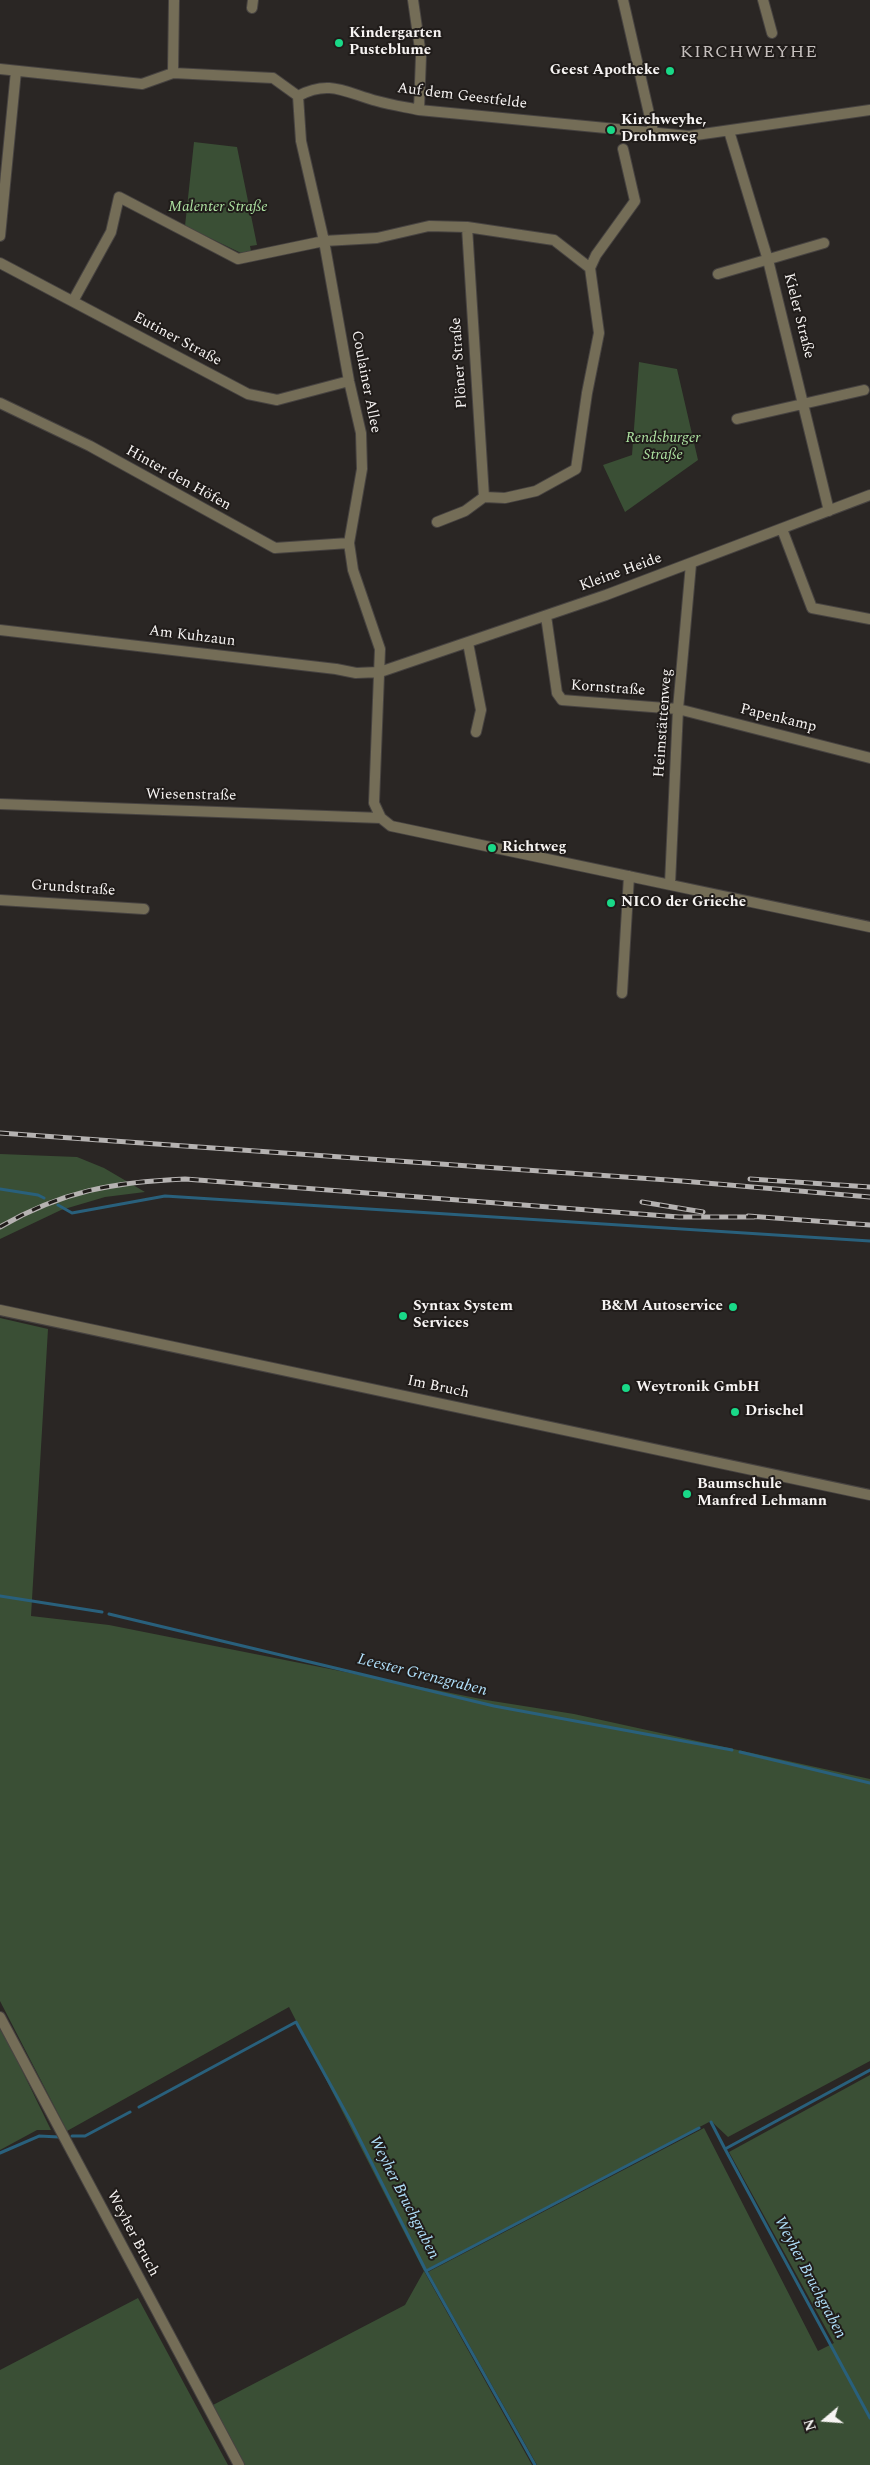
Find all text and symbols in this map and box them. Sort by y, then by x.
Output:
place label: Kindergarten Pusteblume [349,25,442,60]
marker: Kindergarten Pusteblume [333,37,345,49]
district label: KIRCHWEYHE [679,42,819,64]
place label: Geest Apotheke [550,62,660,80]
marker: Geest Apotheke [664,65,676,77]
street label: Auf dem Geestfelde [396,80,528,114]
place label: Kirchweyhe, Drohmweg [621,112,707,147]
marker: Kirchweyhe, Drohmweg [605,124,617,136]
park label: Malenter Straße [168,199,268,217]
street label: Kieler Straße [779,271,817,361]
street label: Eutiner Straße [130,309,224,371]
street label: Plöner Straße [448,317,472,409]
street label: Coulainer Allee [346,329,384,435]
park label: Rendsburger Straße [625,430,701,465]
street label: Hinter den Höfen [122,443,234,515]
street label: Kleine Heide [577,550,665,596]
street label: Am Kuhzaun [148,623,236,651]
street label: Heimstättenweg [651,668,677,778]
street label: Kornstraße [570,677,646,701]
street label: Papenkamp [738,701,818,737]
street label: Wiesenstraße [146,786,236,806]
place label: Richtweg [502,839,567,857]
marker: Richtweg [486,842,498,854]
street label: Grundstraße [30,877,116,901]
place label: NICO der Grieche [621,894,746,912]
marker: NICO der Grieche [605,897,617,909]
place label: Syntax System Services [413,1298,513,1333]
place label: B&M Autoservice [601,1298,723,1316]
marker: B&M Autoservice [727,1301,739,1313]
marker: Syntax System Services [397,1310,409,1322]
street label: Im Bruch [405,1373,471,1403]
place label: Weytronik GmbH [636,1379,760,1397]
marker: Weytronik GmbH [620,1382,632,1394]
place label: Drischel [745,1403,804,1421]
marker: Drischel [729,1406,741,1418]
place label: Baumschule Manfred Lehmann [697,1476,827,1511]
marker: Baumschule Manfred Lehmann [681,1488,693,1500]
water label: Leester Grenzgraben [355,1651,489,1701]
water label: Weyher Bruchgraben [364,2133,442,2263]
street label: Weyher Bruch [102,2188,162,2280]
water label: Weyher Bruchgraben [769,2214,849,2342]
north arrow [800,2395,850,2445]
text: N [799,2416,822,2433]

